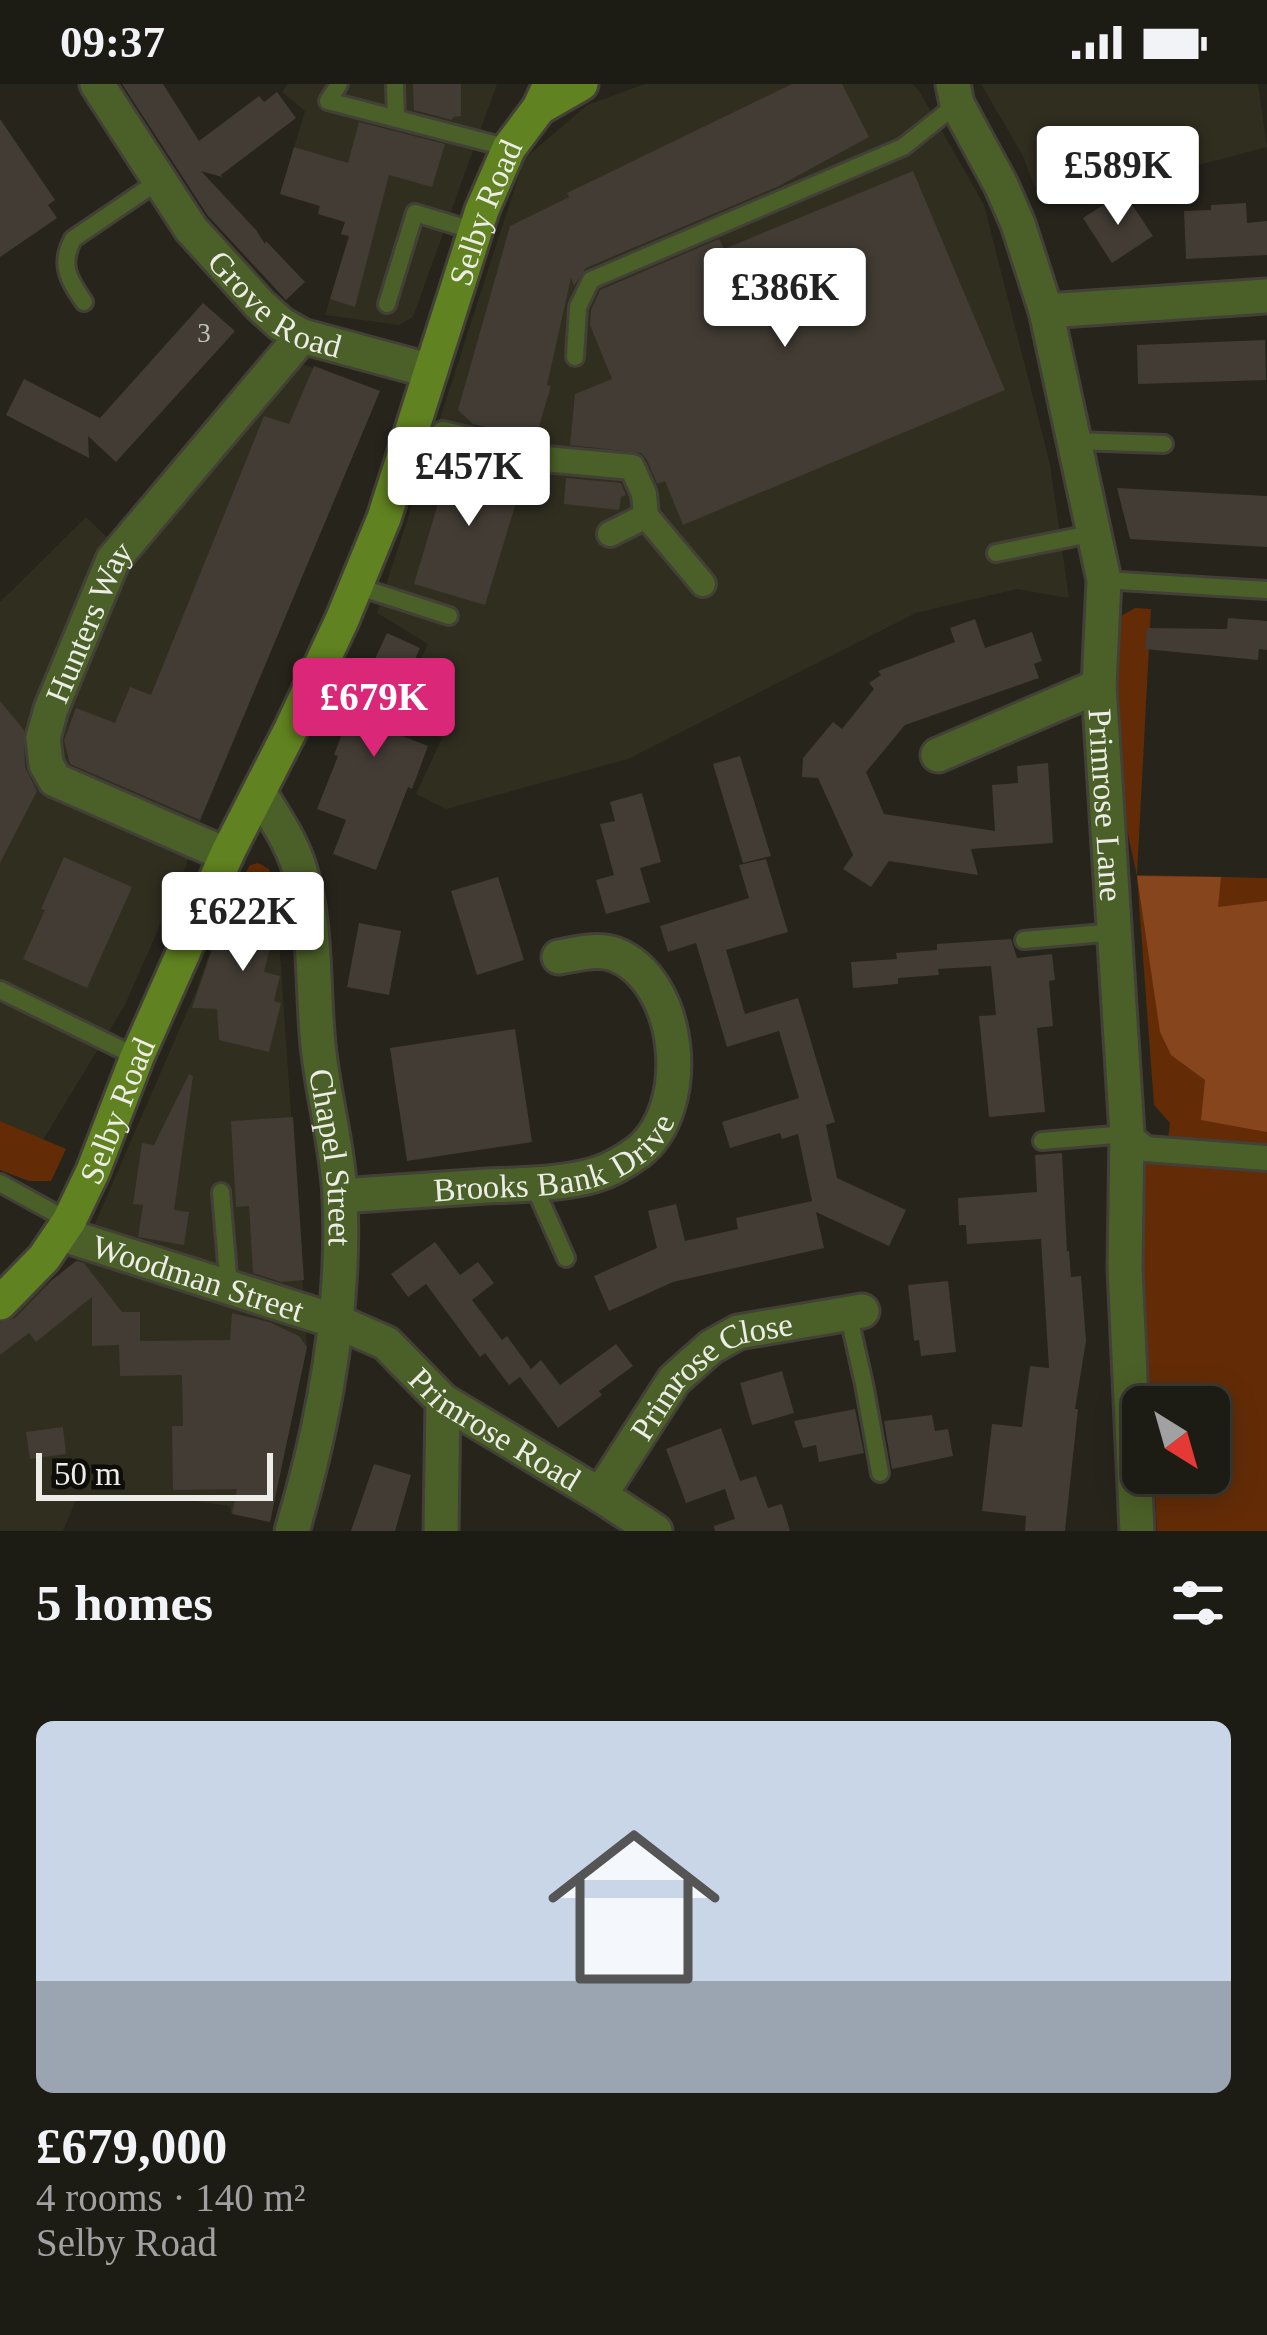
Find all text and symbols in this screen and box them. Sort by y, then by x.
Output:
text: 09:37 [60,17,165,67]
pin: £589K [1034,126,1202,228]
street label: Selby Road [442,134,530,290]
text: £589K [1064,143,1172,186]
street label: Grove Road [200,243,346,365]
pin: £386K [701,248,869,350]
text: £386K [731,265,839,308]
house number: 3 [197,318,211,348]
pin: £457K [385,427,553,529]
text: £457K [415,444,523,487]
street label: Hunters Way [39,534,140,708]
pin: £679K [290,658,458,760]
text: £679K [320,675,428,718]
street label: Primrose Lane [1081,707,1129,903]
pin: £622K [159,872,327,974]
text: £622K [189,889,297,932]
street label: Selby Road [73,1032,162,1190]
street label: Chapel Street [302,1066,358,1246]
street label: Brooks Bank Drive [432,1108,682,1209]
street label: Woodman Street [88,1228,308,1329]
street label: Primrose Close [623,1306,796,1447]
street label: Primrose Road [401,1361,587,1498]
north arrow [1122,1386,1230,1494]
map controls [1122,1386,1230,1494]
scale bar [36,1447,273,1500]
text: 50 m [54,1456,121,1492]
icon: filters [1165,1570,1231,1636]
text: 5 homes [36,1575,213,1631]
icon: home [526,1799,742,2015]
text: £679,000 [36,2118,227,2174]
text: 4 rooms · 140 m² [36,2176,306,2219]
text: Selby Road [36,2221,217,2264]

